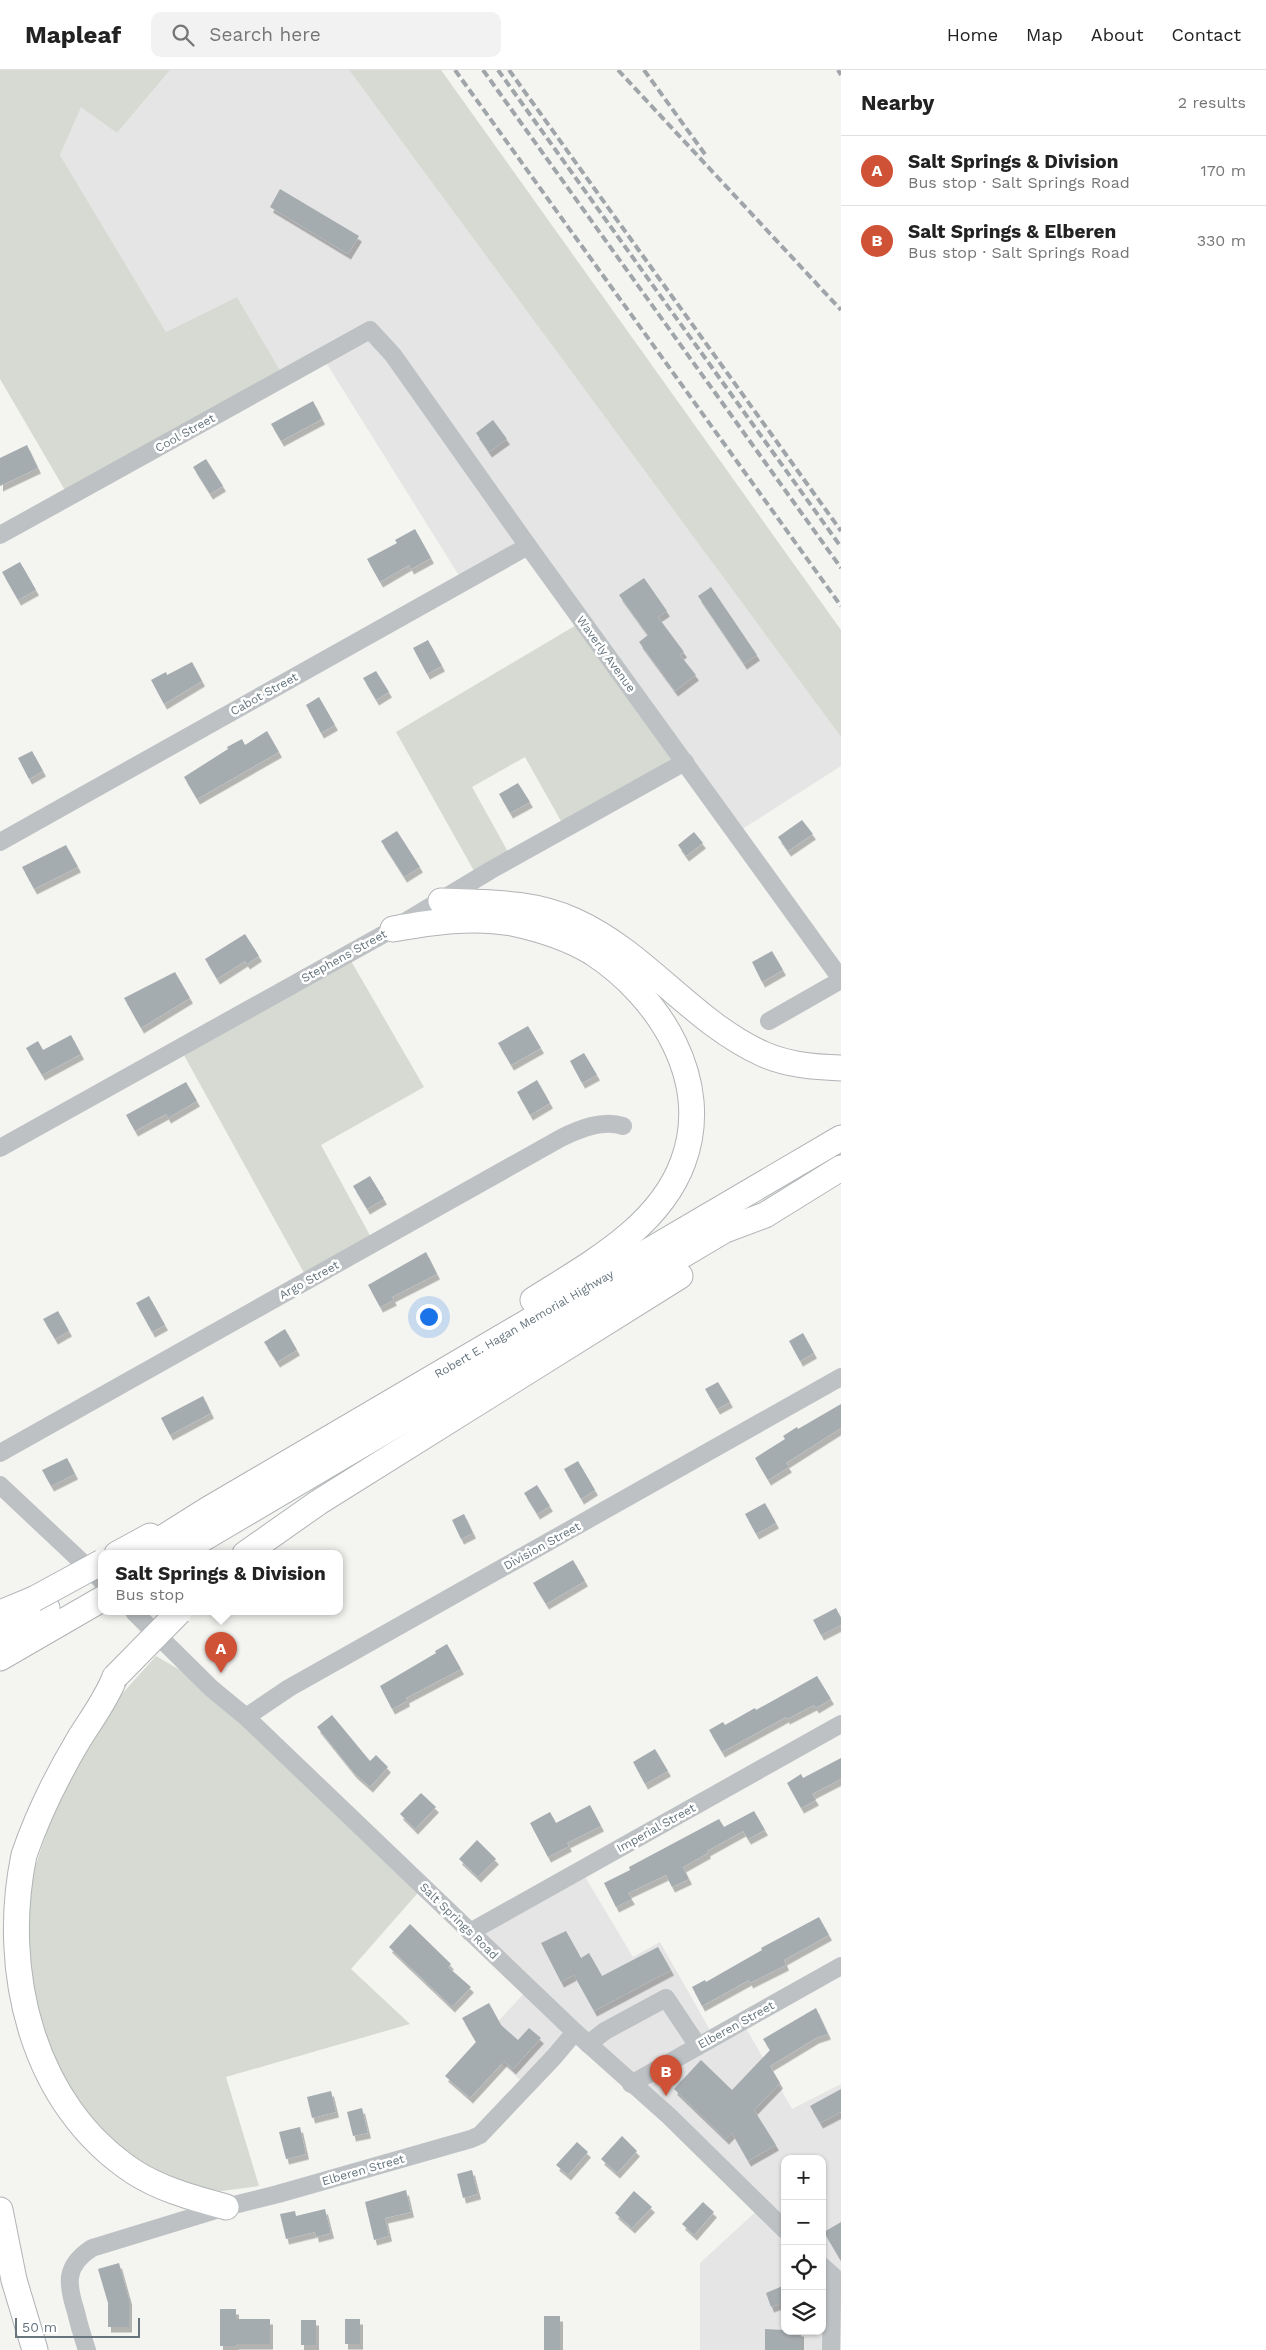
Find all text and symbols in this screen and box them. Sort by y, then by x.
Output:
search box [151,12,501,57]
text: Mapleaf [25,21,121,49]
icon: search [169,21,197,49]
text: Search here [209,23,321,46]
text: Home [947,24,998,45]
text: Map [1026,24,1063,45]
text: About [1091,24,1143,45]
text: Contact [1171,24,1241,45]
text: Nearby [861,90,934,115]
text: 2 results [1178,93,1246,112]
text: Salt Springs & Division [908,150,1118,173]
text: A [872,161,882,180]
text: 170 m [1200,161,1246,180]
text: Bus stop · Salt Springs Road [908,173,1130,192]
text: Salt Springs & Elberen [908,220,1116,243]
text: B [872,231,882,250]
text: 330 m [1197,231,1246,250]
text: Bus stop · Salt Springs Road [908,243,1130,262]
street label: Cool Street [153,411,217,455]
street label: Waverly Avenue [574,613,638,695]
street label: Cabot Street [228,670,300,718]
street label: Stephens Street [299,927,389,985]
street label: Argo Street [277,1258,341,1302]
street label: Robert E. Hagan Memorial Highway [432,1266,617,1381]
your location [416,1304,442,1330]
street label: Division Street [501,1519,583,1573]
popup [98,1550,343,1615]
text: Salt Springs & Division [115,1562,326,1585]
text: Bus stop [115,1585,184,1604]
pin: A [205,1632,237,1673]
street label: Imperial Street [614,1801,698,1855]
street label: Salt Springs Road [417,1880,501,1962]
street label: Elberen Street [695,1998,777,2052]
pin: B [650,2055,682,2096]
street label: Elberen Street [320,2152,406,2188]
map controls [781,2155,826,2335]
button: + [781,2155,826,2200]
button: − [781,2200,826,2245]
button: locate [781,2245,826,2290]
button: layers [781,2290,826,2335]
scale bar [15,2315,140,2338]
text: 50 m [22,2319,57,2335]

